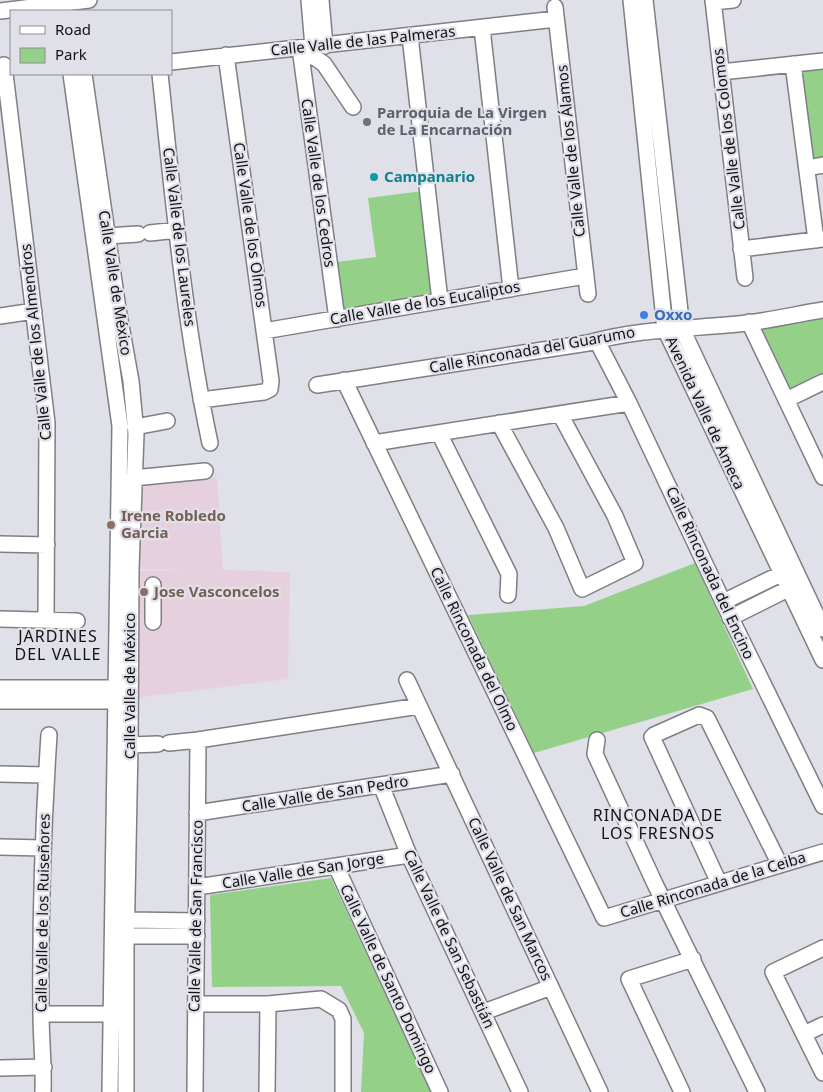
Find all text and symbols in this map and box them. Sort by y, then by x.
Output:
legend [10,10,172,75]
text: Road [55,19,91,39]
street label: Calle Valle de las Palmeras [270,20,456,60]
text: Park [55,44,87,64]
street label: Calle Valle de los Colomos [707,47,749,231]
street label: Calle Valle de los Álamos [551,64,589,238]
street label: Calle Valle de los Cedros [297,97,341,269]
place label: Parroquia de La Virgen de La Encarnación [377,102,547,139]
marker: Parroquia de La Virgen de La Encarnación [361,116,373,128]
street label: Calle Valle de los Olmos [229,141,272,309]
street label: Calle Valle de los Laureles [159,146,201,328]
place label: Campanario [384,166,475,186]
marker: Campanario [368,171,380,183]
street label: Calle Valle de México [95,209,137,357]
street label: Calle Valle de los Almendros [15,243,55,441]
street label: Calle Valle de los Eucaliptos [328,275,521,329]
place label: Oxxo [654,304,692,324]
marker: Oxxo [638,309,650,321]
street label: Calle Rinconada del Guarumo [427,321,636,377]
street label: Avenida Valle de Ameca [662,333,750,492]
street label: Calle Rinconada del Encino [662,483,760,662]
place label: Irene Robledo Garcia [121,505,226,542]
marker: Irene Robledo Garcia [105,519,117,531]
street label: Calle Rinconada del Olmo [426,563,523,734]
place label: Jose Vasconcelos [152,581,280,601]
marker: Jose Vasconcelos [138,586,150,598]
street label: Calle Valle de México [119,613,139,759]
district label: JARDINES DEL VALLE [15,625,101,665]
street label: Calle Valle de San Pedro [240,770,410,816]
district label: RINCONADA DE LOS FRESNOS [593,804,723,844]
street label: Calle Valle de los Ruiseñores [30,813,54,1013]
street label: Calle Valle de San Marcos [464,814,558,983]
street label: Calle Valle de San Francisco [183,820,207,1012]
street label: Calle Valle de San Sebastián [400,846,500,1031]
street label: Calle Rinconada de la Ceiba [617,846,808,922]
street label: Calle Valle de San Jorge [221,847,385,893]
street label: Calle Valle de Santo Domingo [336,881,442,1076]

